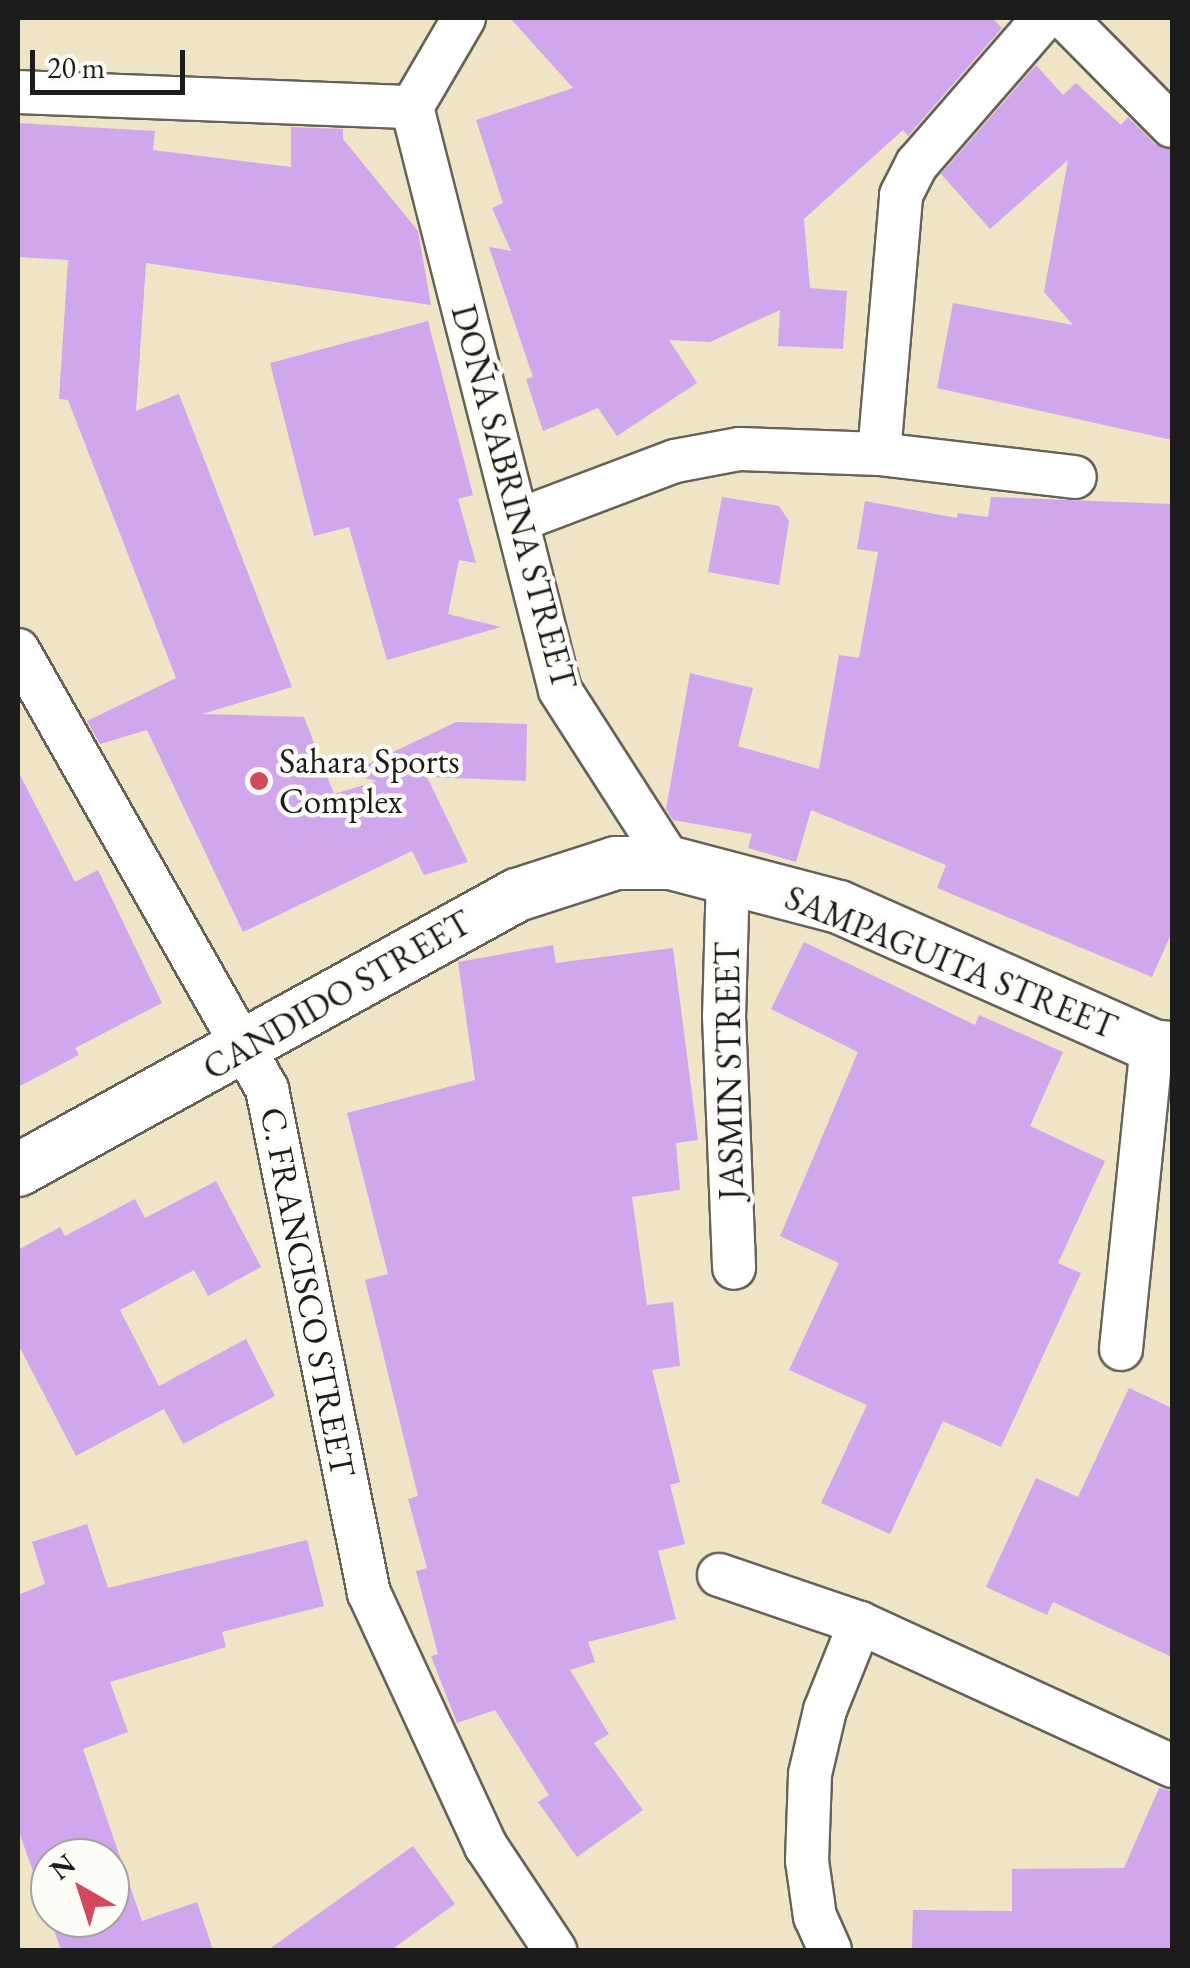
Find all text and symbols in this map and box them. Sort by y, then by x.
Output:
scale bar [35,30,190,92]
text: 20 m [47,48,105,87]
street label: DOÑA SABRINA STREET [442,300,586,694]
place label: Sahara Sports Complex [279,740,460,822]
marker: Sahara Sports Complex [248,770,270,792]
street label: SAMPAGUITA STREET [779,876,1123,1048]
street label: CANDIDO STREET [195,901,479,1089]
street label: JASMIN STREET [706,942,752,1200]
street label: C. FRANCISCO STREET [252,1104,364,1480]
north arrow [30,1838,130,1938]
text: N [42,1845,83,1887]

